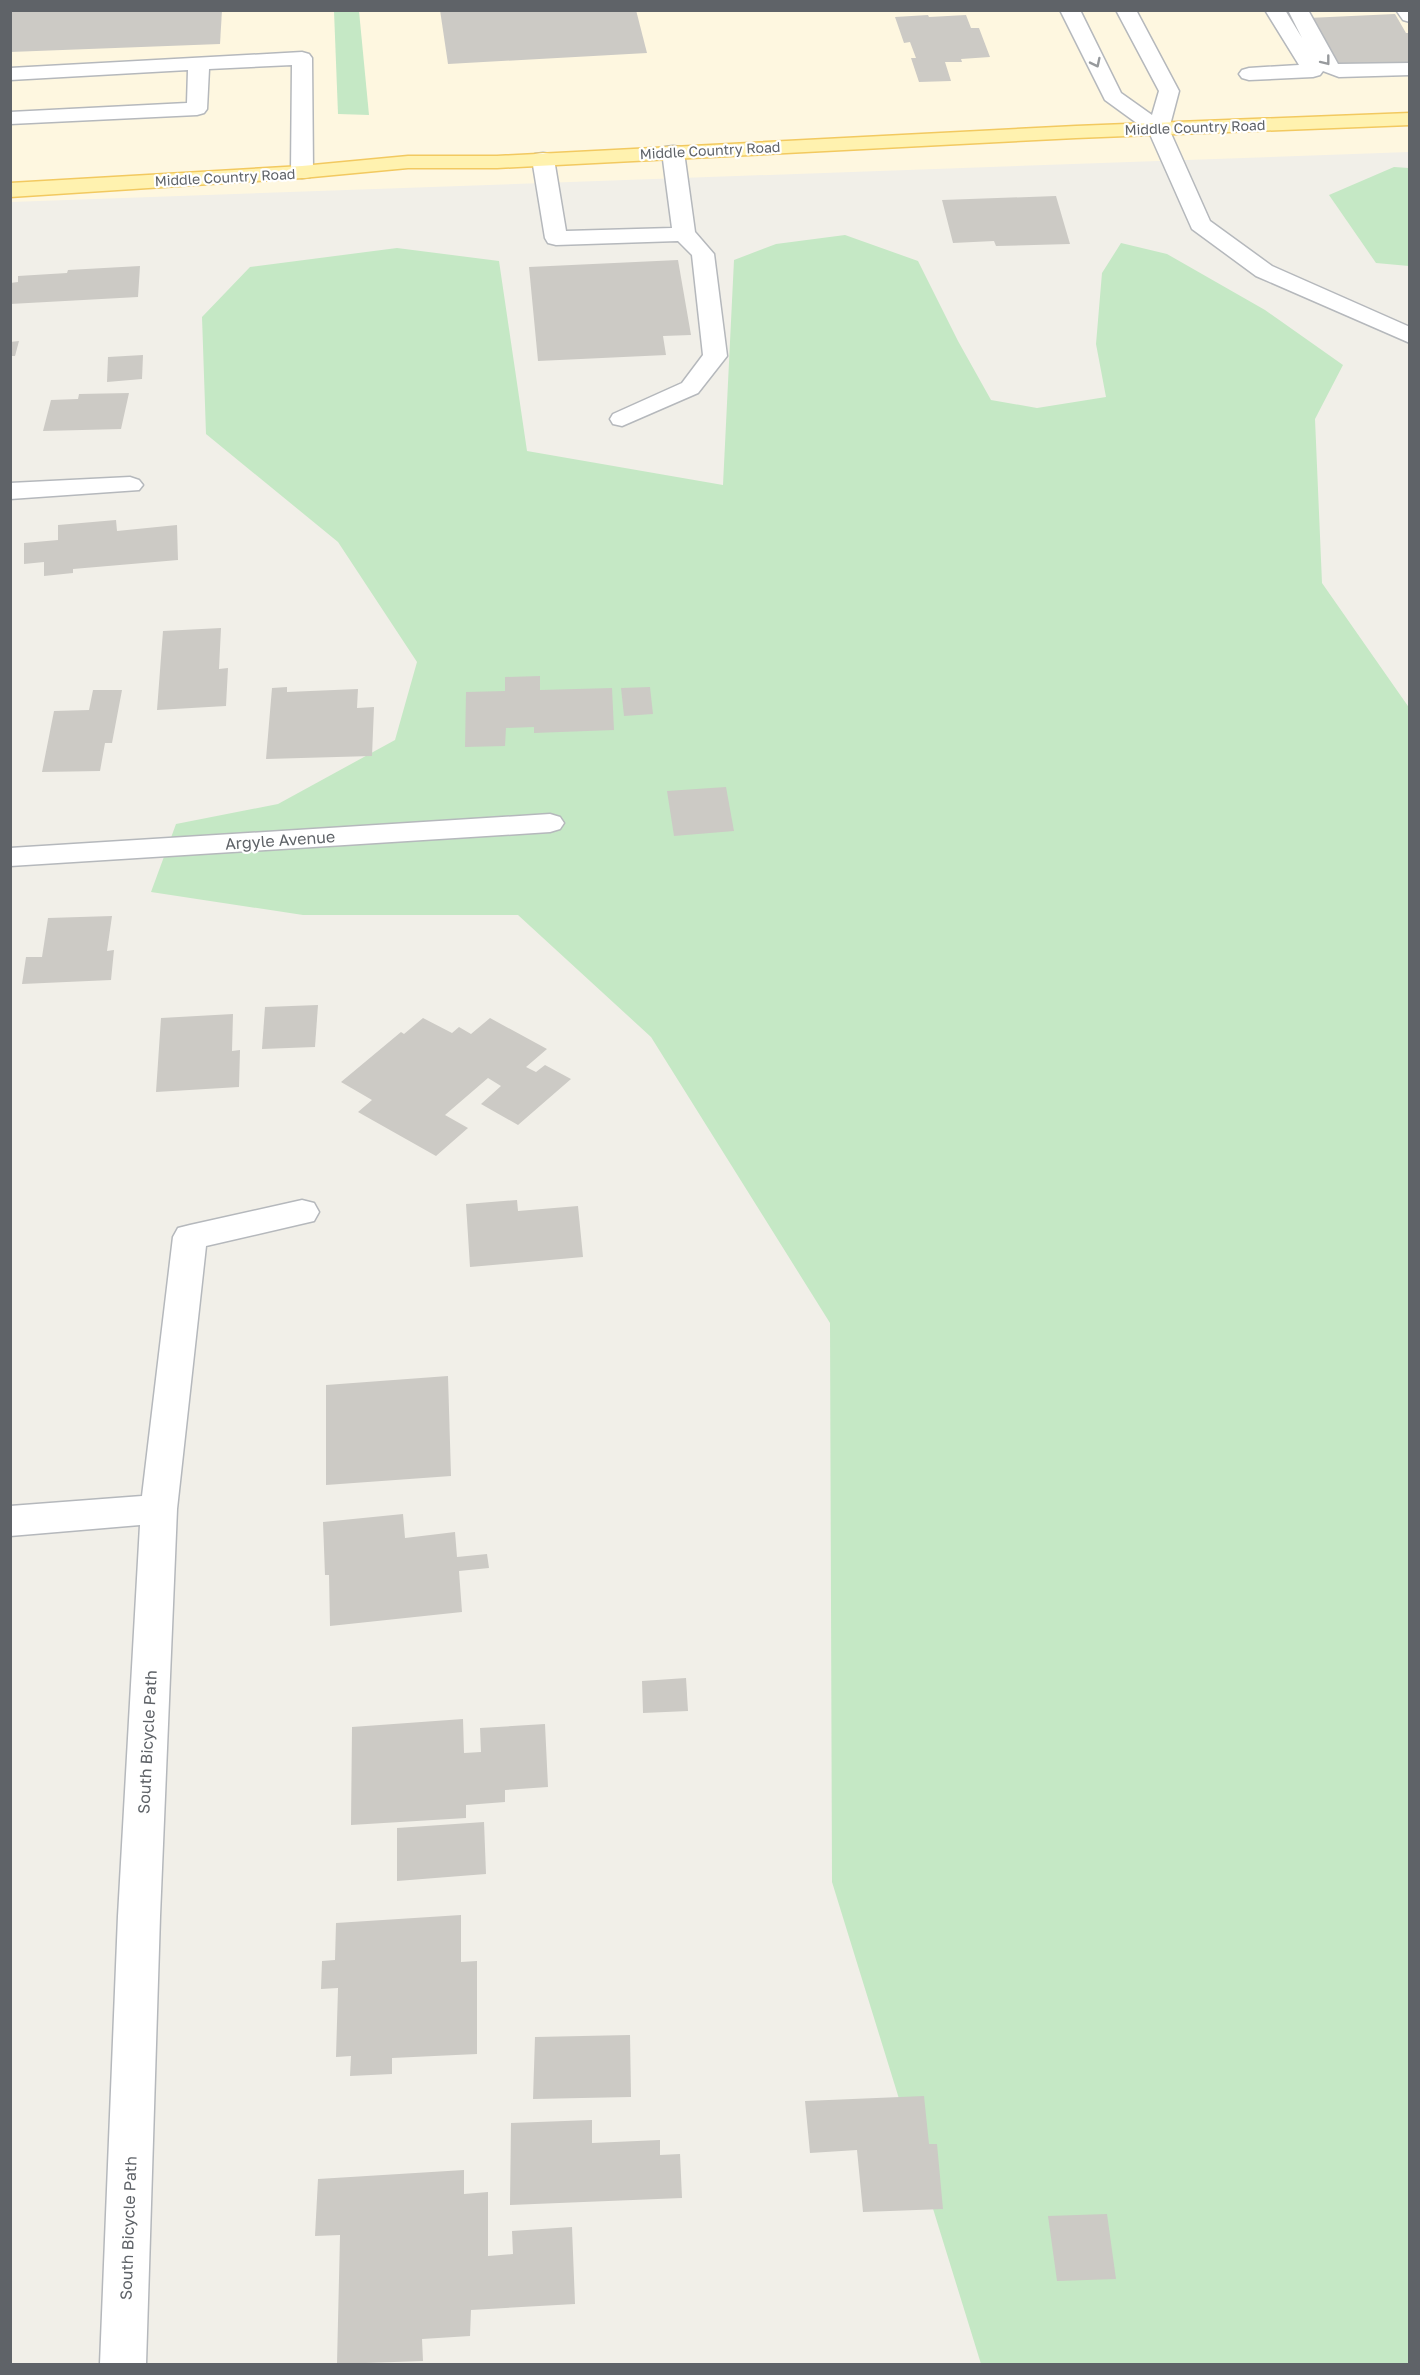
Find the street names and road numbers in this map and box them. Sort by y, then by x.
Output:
street label: Middle Country Road [1124,116,1266,138]
street label: Middle Country Road [639,138,781,162]
street label: Middle Country Road [154,165,296,189]
street label: Argyle Avenue [224,826,336,854]
street label: South Bicycle Path [133,1669,161,1815]
street label: South Bicycle Path [115,2156,141,2300]

